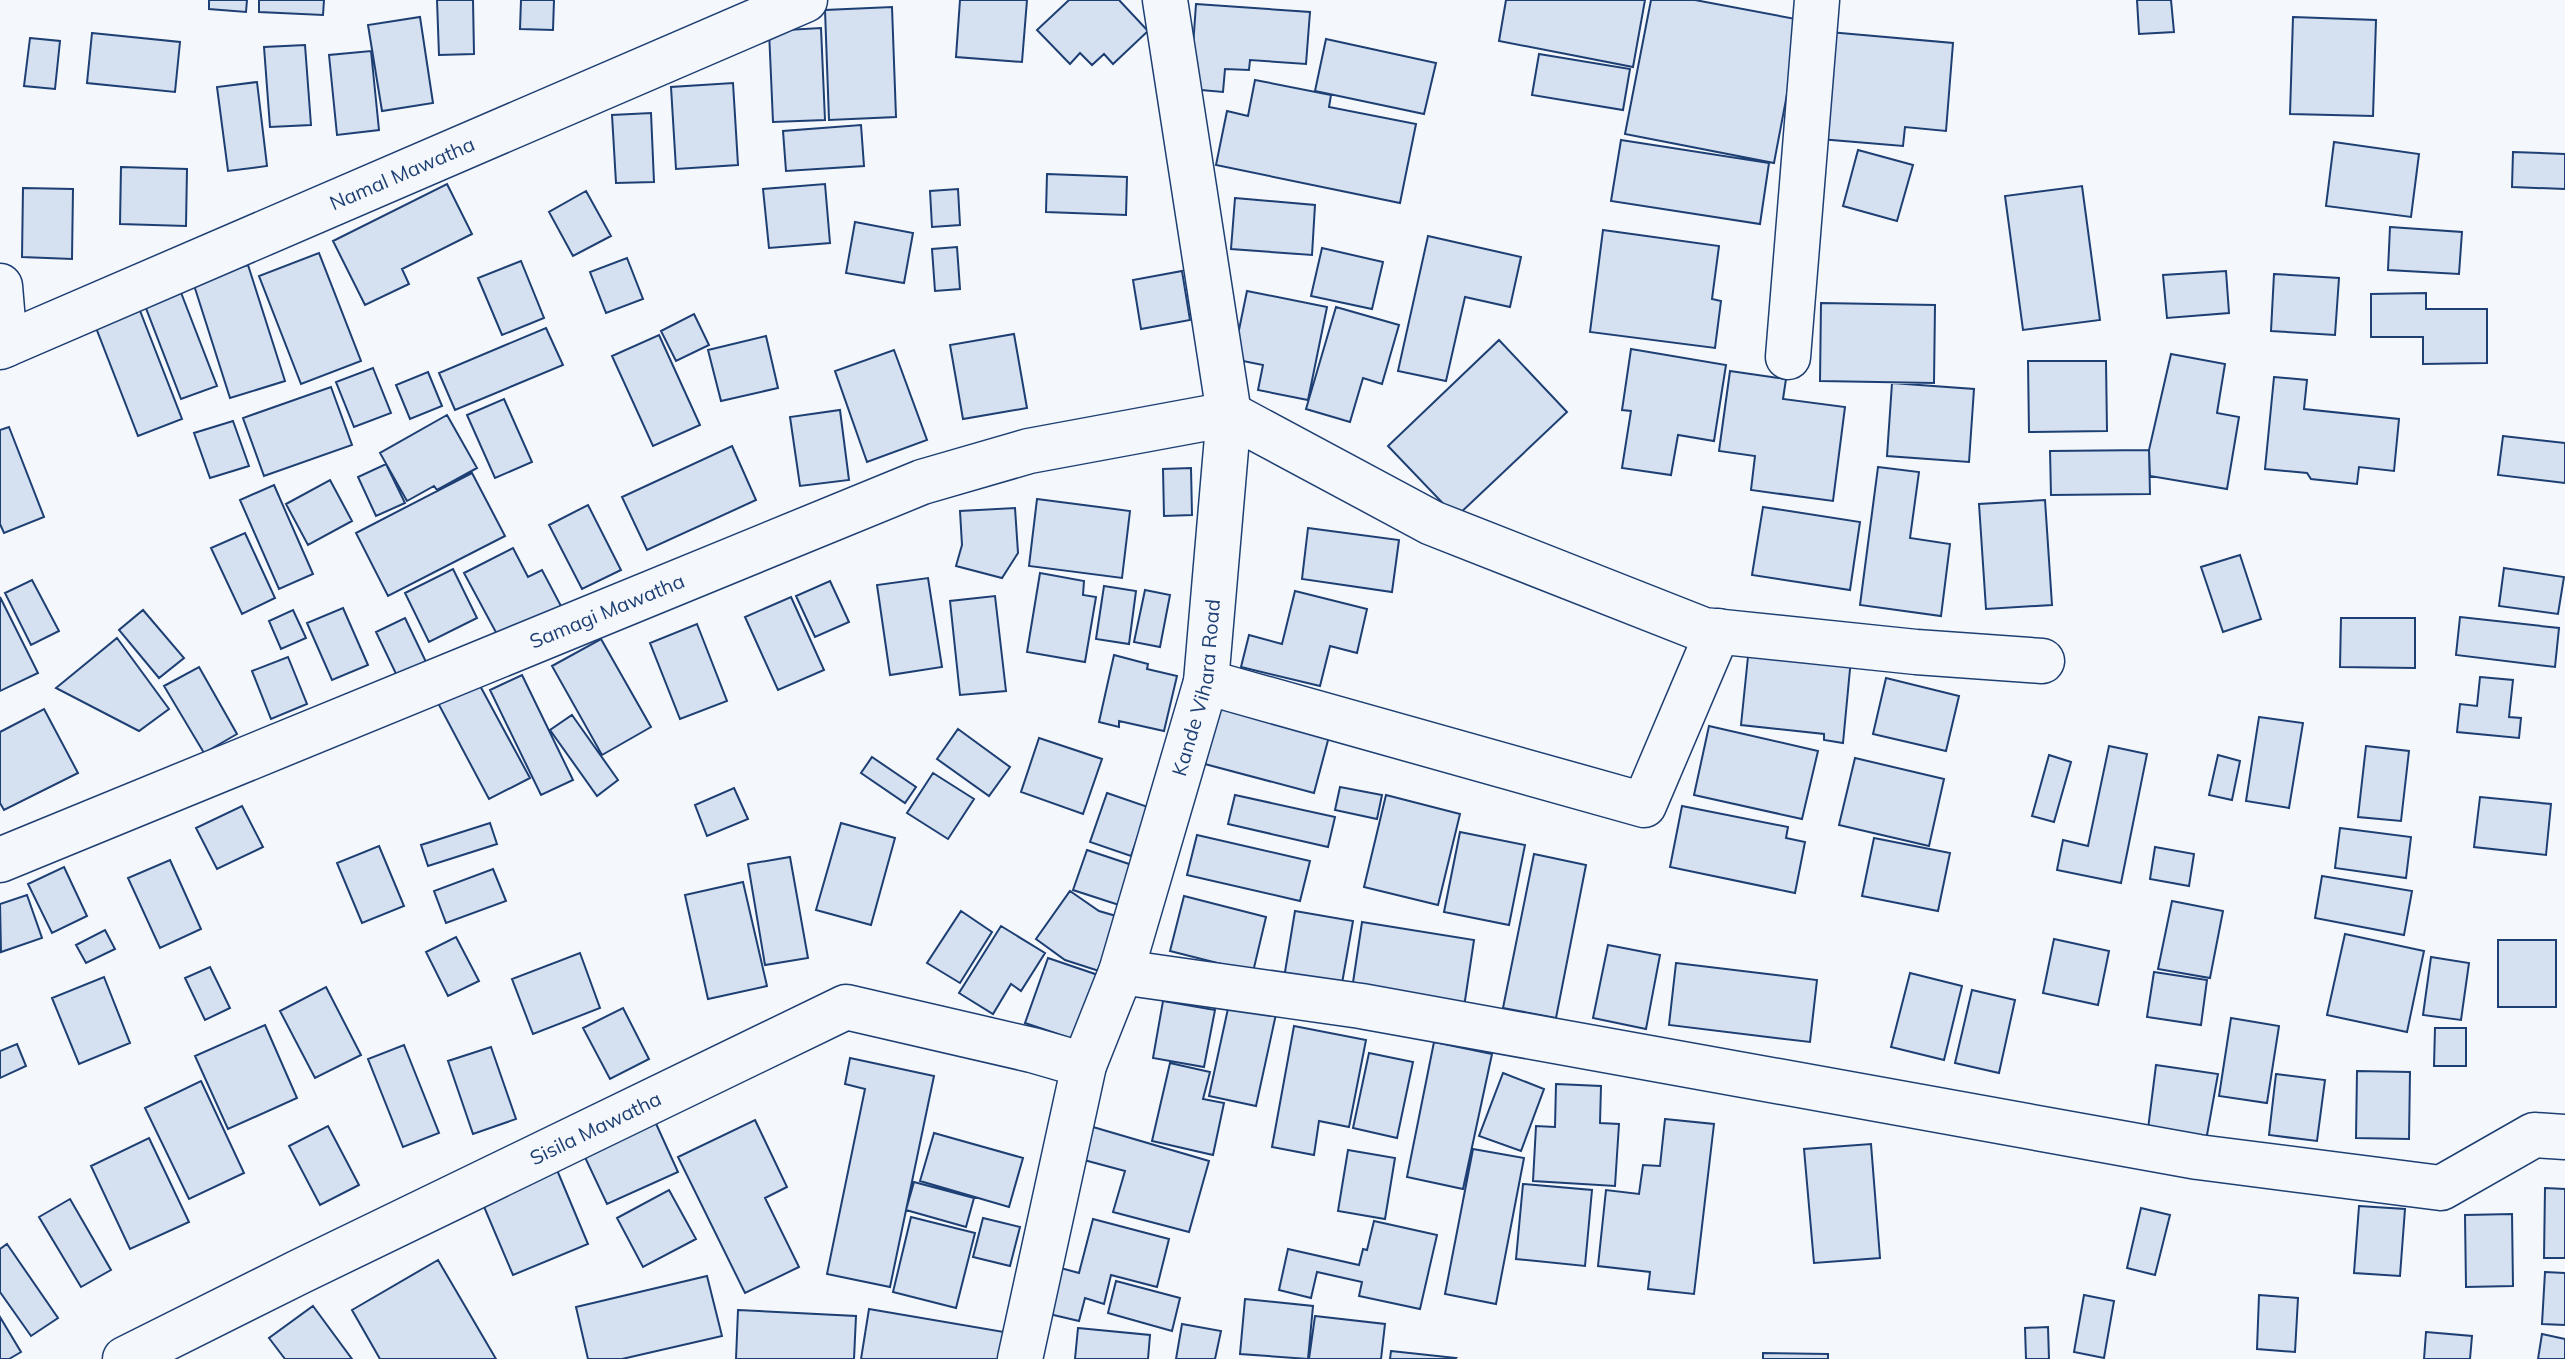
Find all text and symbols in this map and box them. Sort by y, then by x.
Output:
street label: Namal Mawatha [326,131,478,215]
street label: Samagi Mawatha [526,568,688,654]
street label: Kande Vihara Road [1166,598,1225,779]
street label: Sisila Mawatha [526,1086,665,1170]

